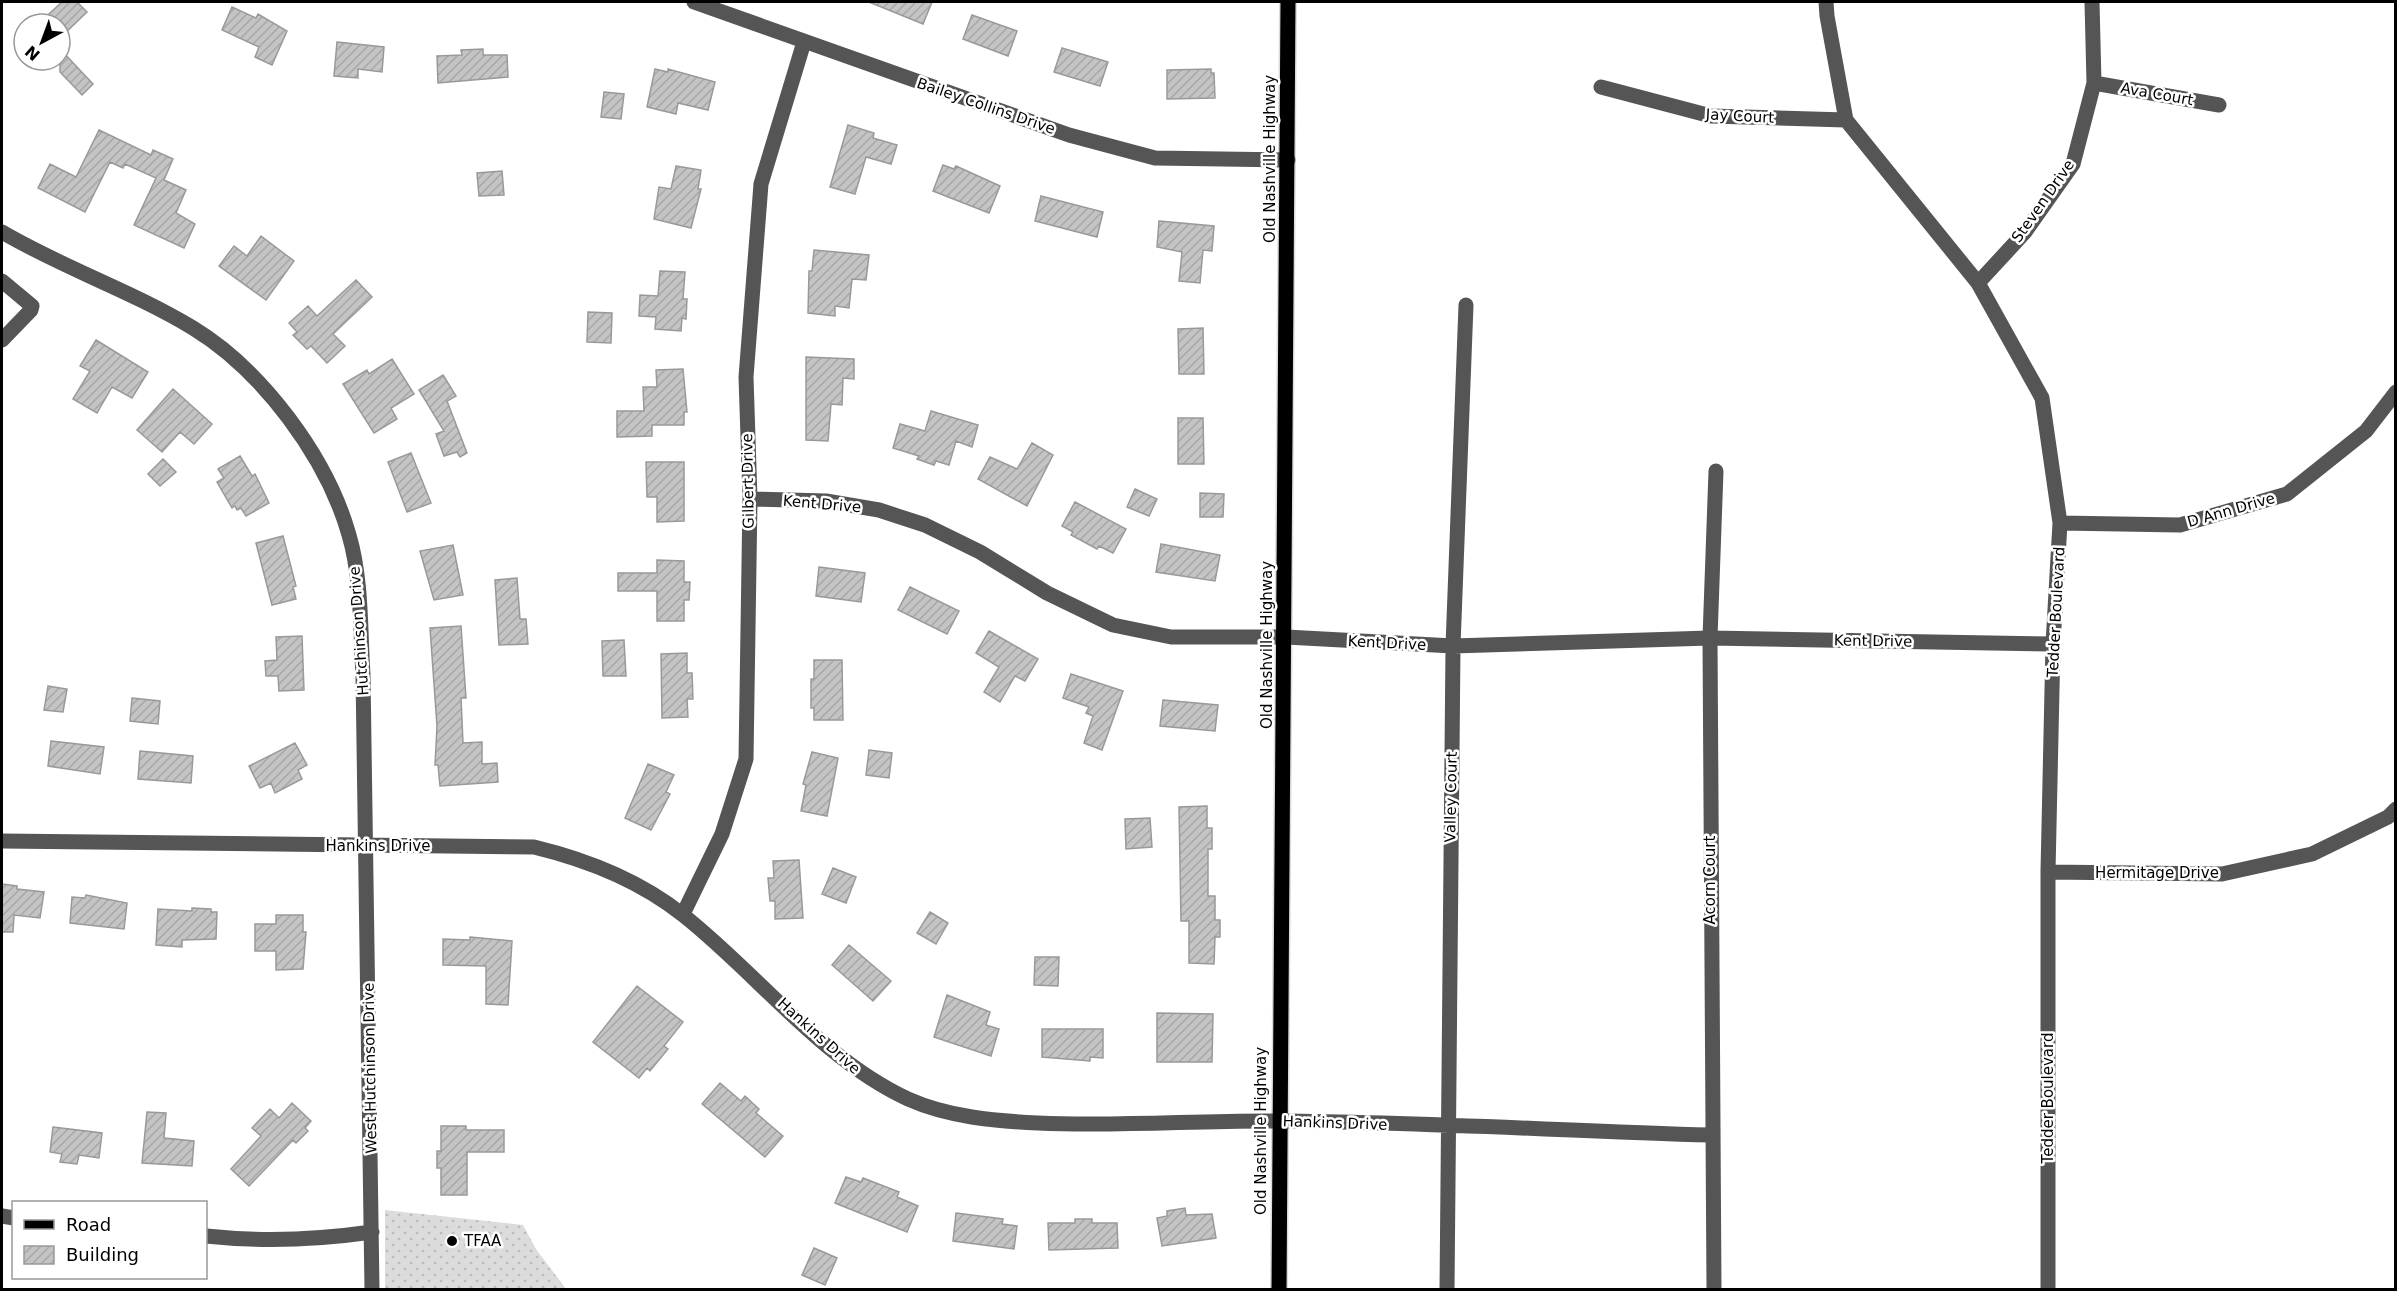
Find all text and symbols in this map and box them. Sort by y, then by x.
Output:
north arrow [12,12,72,72]
text: N [21,41,44,65]
street label: Bailey Collins Drive [915,74,1057,138]
street label: Old Nashville Highway [1261,75,1279,243]
street label: Ava Court [2119,79,2195,109]
street label: Jay Court [1704,105,1775,127]
street label: Steven Drive [2008,156,2078,246]
street label: Gilbert Drive [738,433,758,529]
street label: D Ann Drive [2185,489,2277,531]
street label: Kent Drive [782,492,862,516]
street label: Tedder Boulevard [2044,546,2068,679]
street label: Old Nashville Highway [1258,561,1276,729]
street label: Hutchinson Drive [346,566,372,696]
street label: Kent Drive [1834,631,1912,651]
street label: Kent Drive [1347,632,1427,654]
street label: Valley Court [1441,751,1461,843]
street label: Acorn Court [1701,835,1719,924]
street label: Hankins Drive [326,837,430,855]
street label: Hermitage Drive [2095,864,2219,882]
street label: West Hutchinson Drive [360,982,380,1154]
street label: Hankins Drive [774,994,864,1078]
street label: Tedder Boulevard [2039,1033,2057,1164]
street label: Old Nashville Highway [1252,1047,1270,1215]
street label: Hankins Drive [1282,1112,1388,1134]
legend [12,1201,207,1279]
text: Road [66,1214,111,1235]
place label: TFAA [463,1232,502,1250]
marker: TFAA [445,1234,459,1248]
text: Building [66,1244,139,1265]

